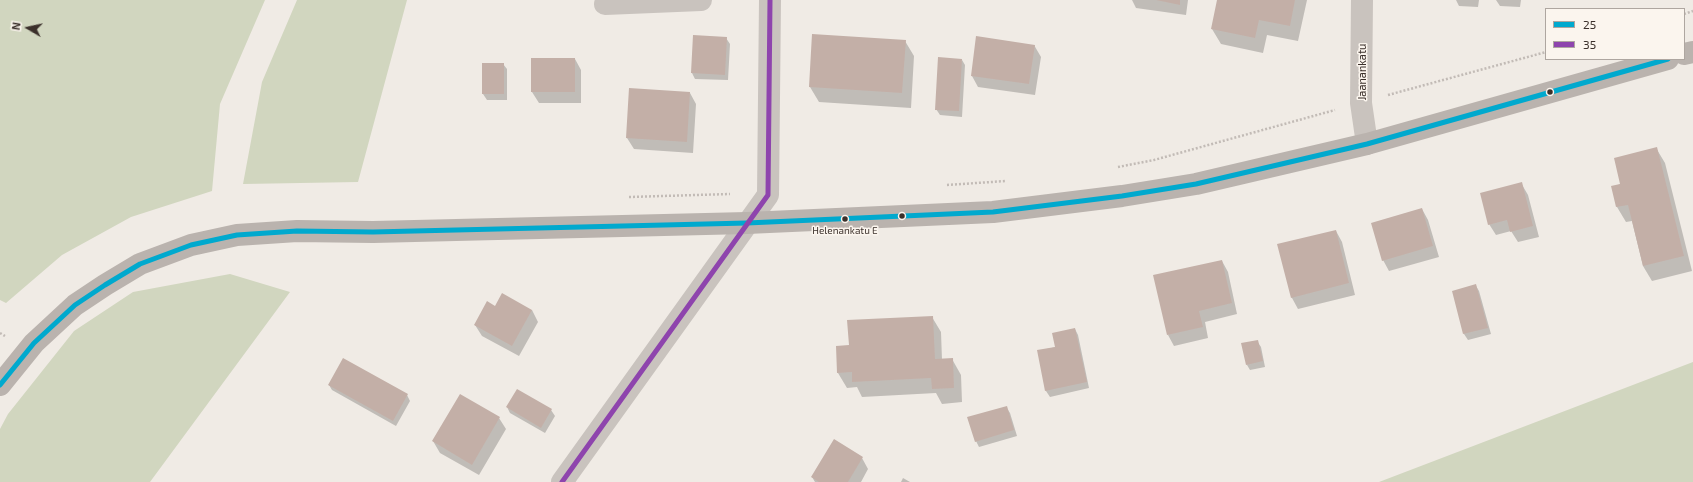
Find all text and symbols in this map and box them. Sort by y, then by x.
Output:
north arrow [8,8,48,48]
legend [1545,8,1685,60]
text: 25 [1583,17,1596,31]
text: N [9,21,23,31]
text: 35 [1583,37,1596,51]
street label: Jaanankatu [1355,44,1369,100]
unlabelled marker [1545,87,1555,97]
unlabelled marker [897,211,907,221]
marker: Helenankatu E [840,214,850,224]
place label: Helenankatu E [812,225,878,237]

